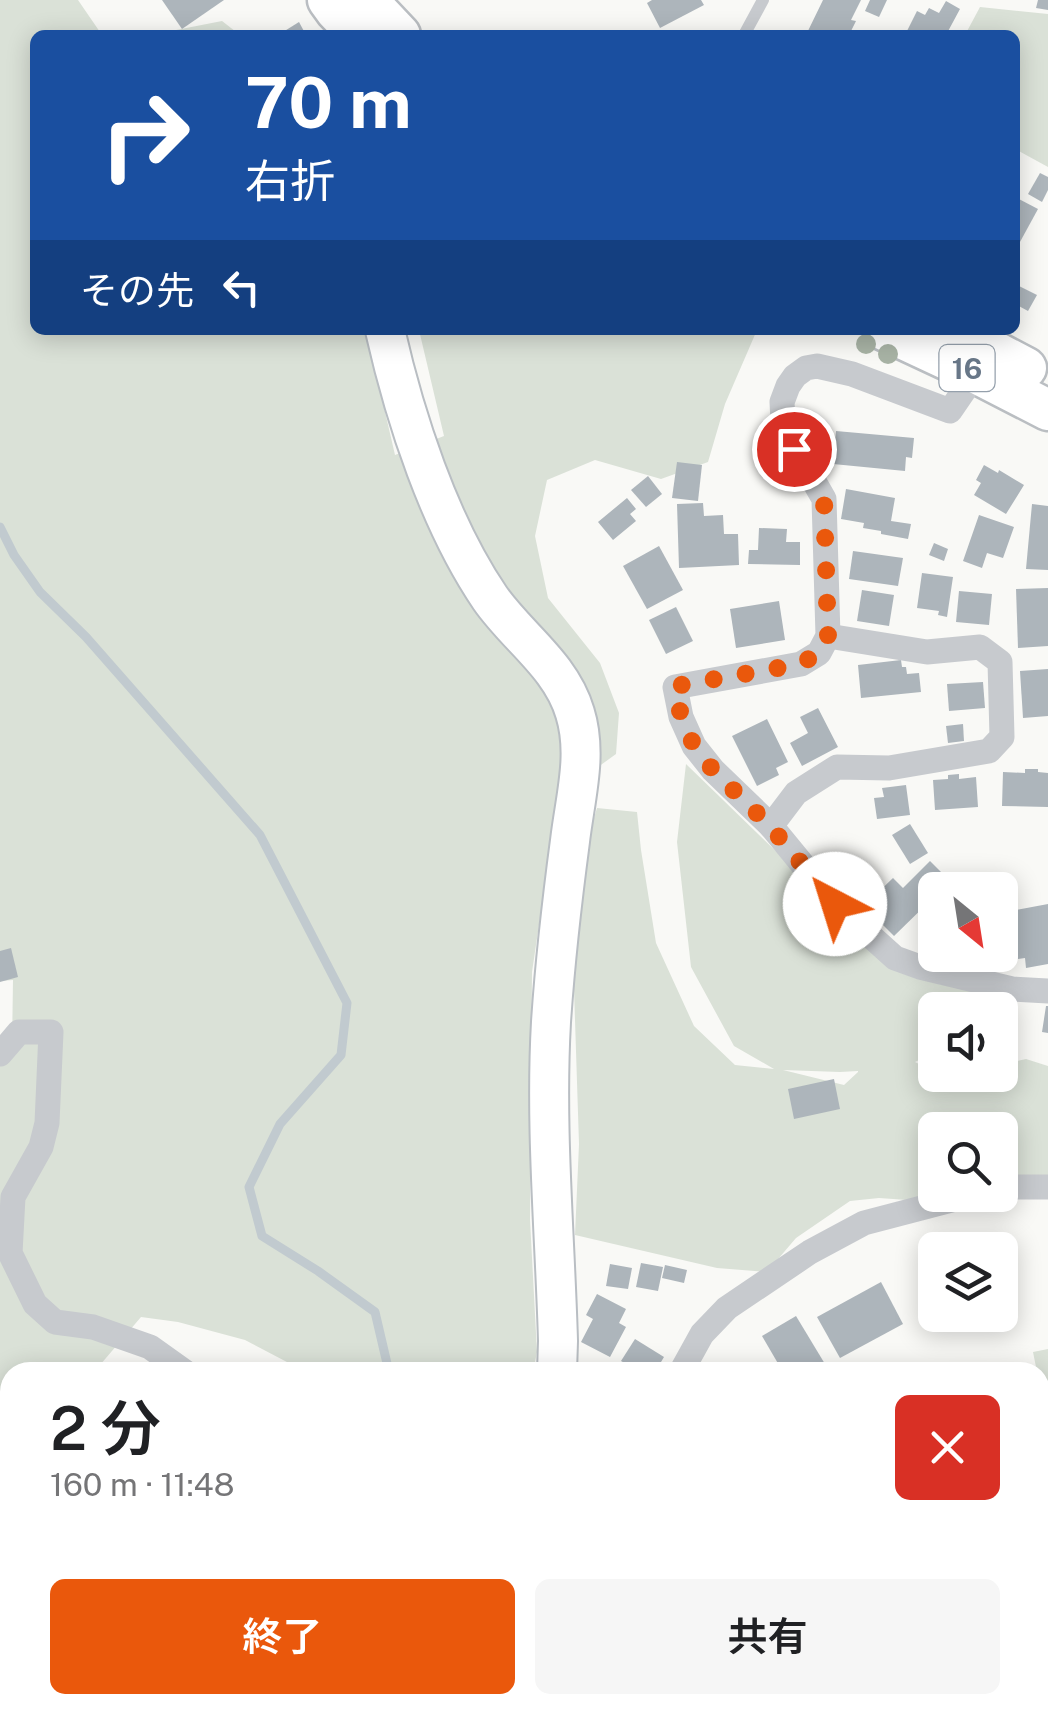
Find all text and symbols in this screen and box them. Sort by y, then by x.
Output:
text: 70 m [245,61,412,144]
icon: right [80,70,210,200]
text: 右折 [245,154,335,207]
icon: left [214,260,269,315]
text: その先 [80,268,194,313]
road number: 16 [940,345,994,391]
pin [752,407,837,492]
icon: arrive [767,422,822,477]
position arrow [783,852,887,956]
north arrow [918,872,1018,972]
map controls [918,872,1018,1332]
button: sound [918,992,1018,1092]
button: search [918,1112,1018,1212]
button: layers [918,1232,1018,1332]
text: 2 分 [50,1393,161,1464]
button: close [895,1395,1000,1500]
text: 160 m · 11:48 [50,1466,234,1503]
button: 終了 [50,1579,515,1694]
button: 共有 [535,1579,1000,1694]

